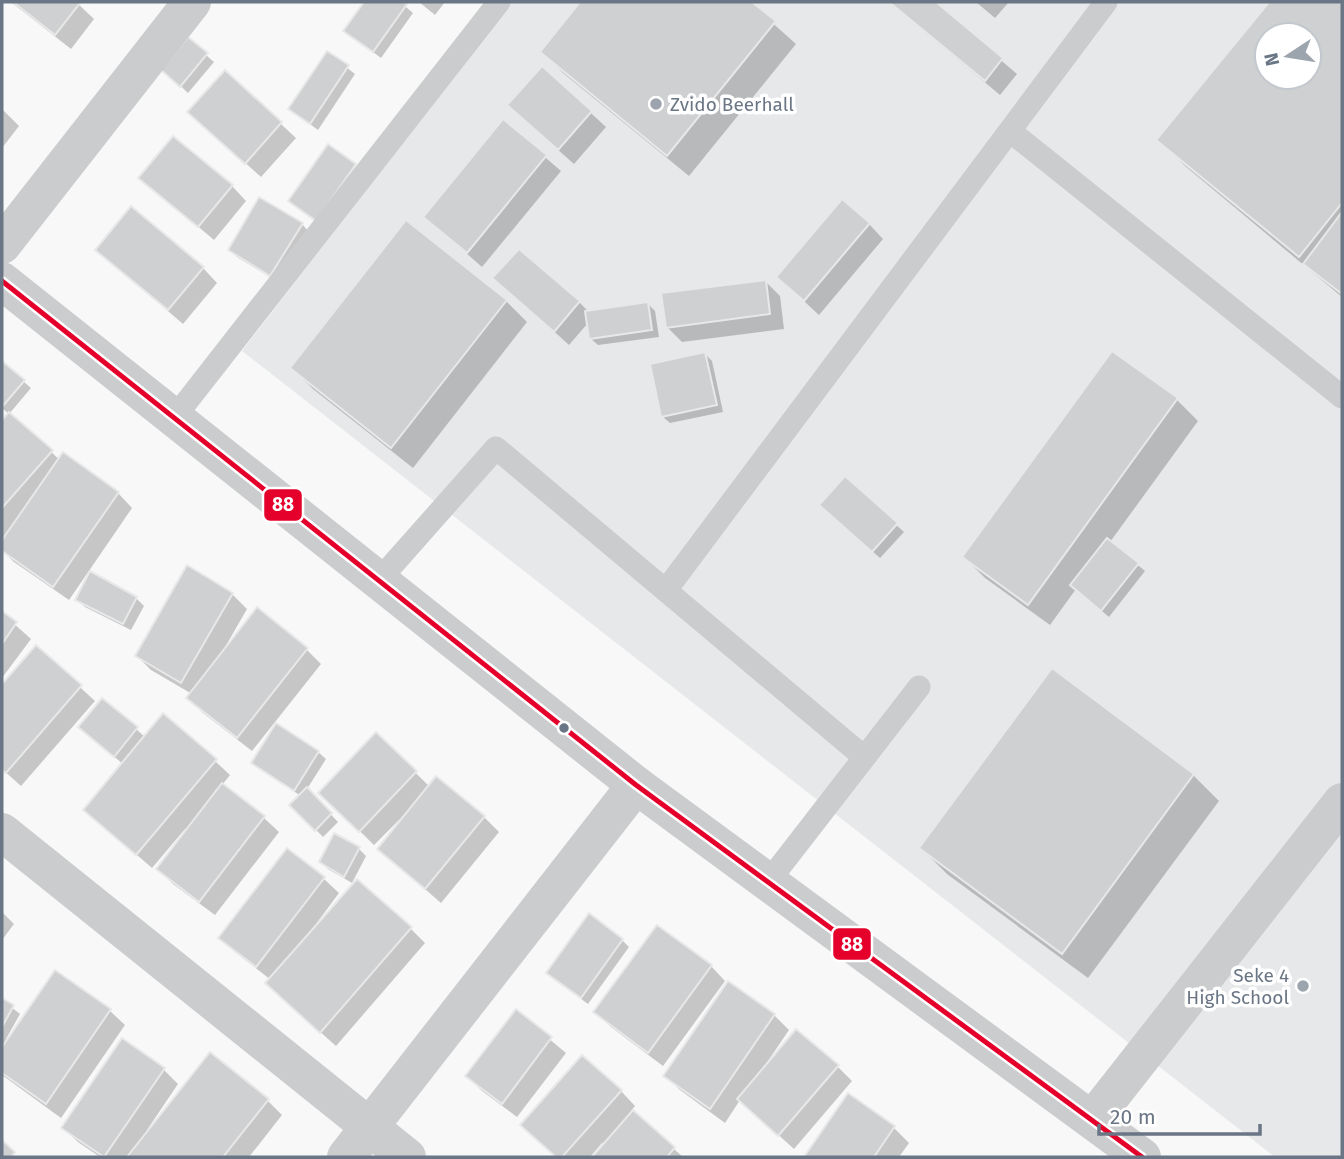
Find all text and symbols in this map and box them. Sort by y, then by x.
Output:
north arrow [1253,21,1323,91]
text: N [1259,51,1284,68]
place label: Zvido Beerhall [670,93,794,116]
marker: Zvido Beerhall [648,96,664,112]
line badge: 88 [263,488,303,522]
text: 88 [272,493,294,516]
unlabelled marker [557,721,571,735]
line badge: 88 [832,927,872,961]
text: 88 [841,933,863,956]
place label: Seke 4 High School [1186,964,1289,1009]
marker: Seke 4 High School [1295,978,1311,994]
scale bar [1099,1092,1260,1136]
text: 20 m [1110,1104,1156,1130]

